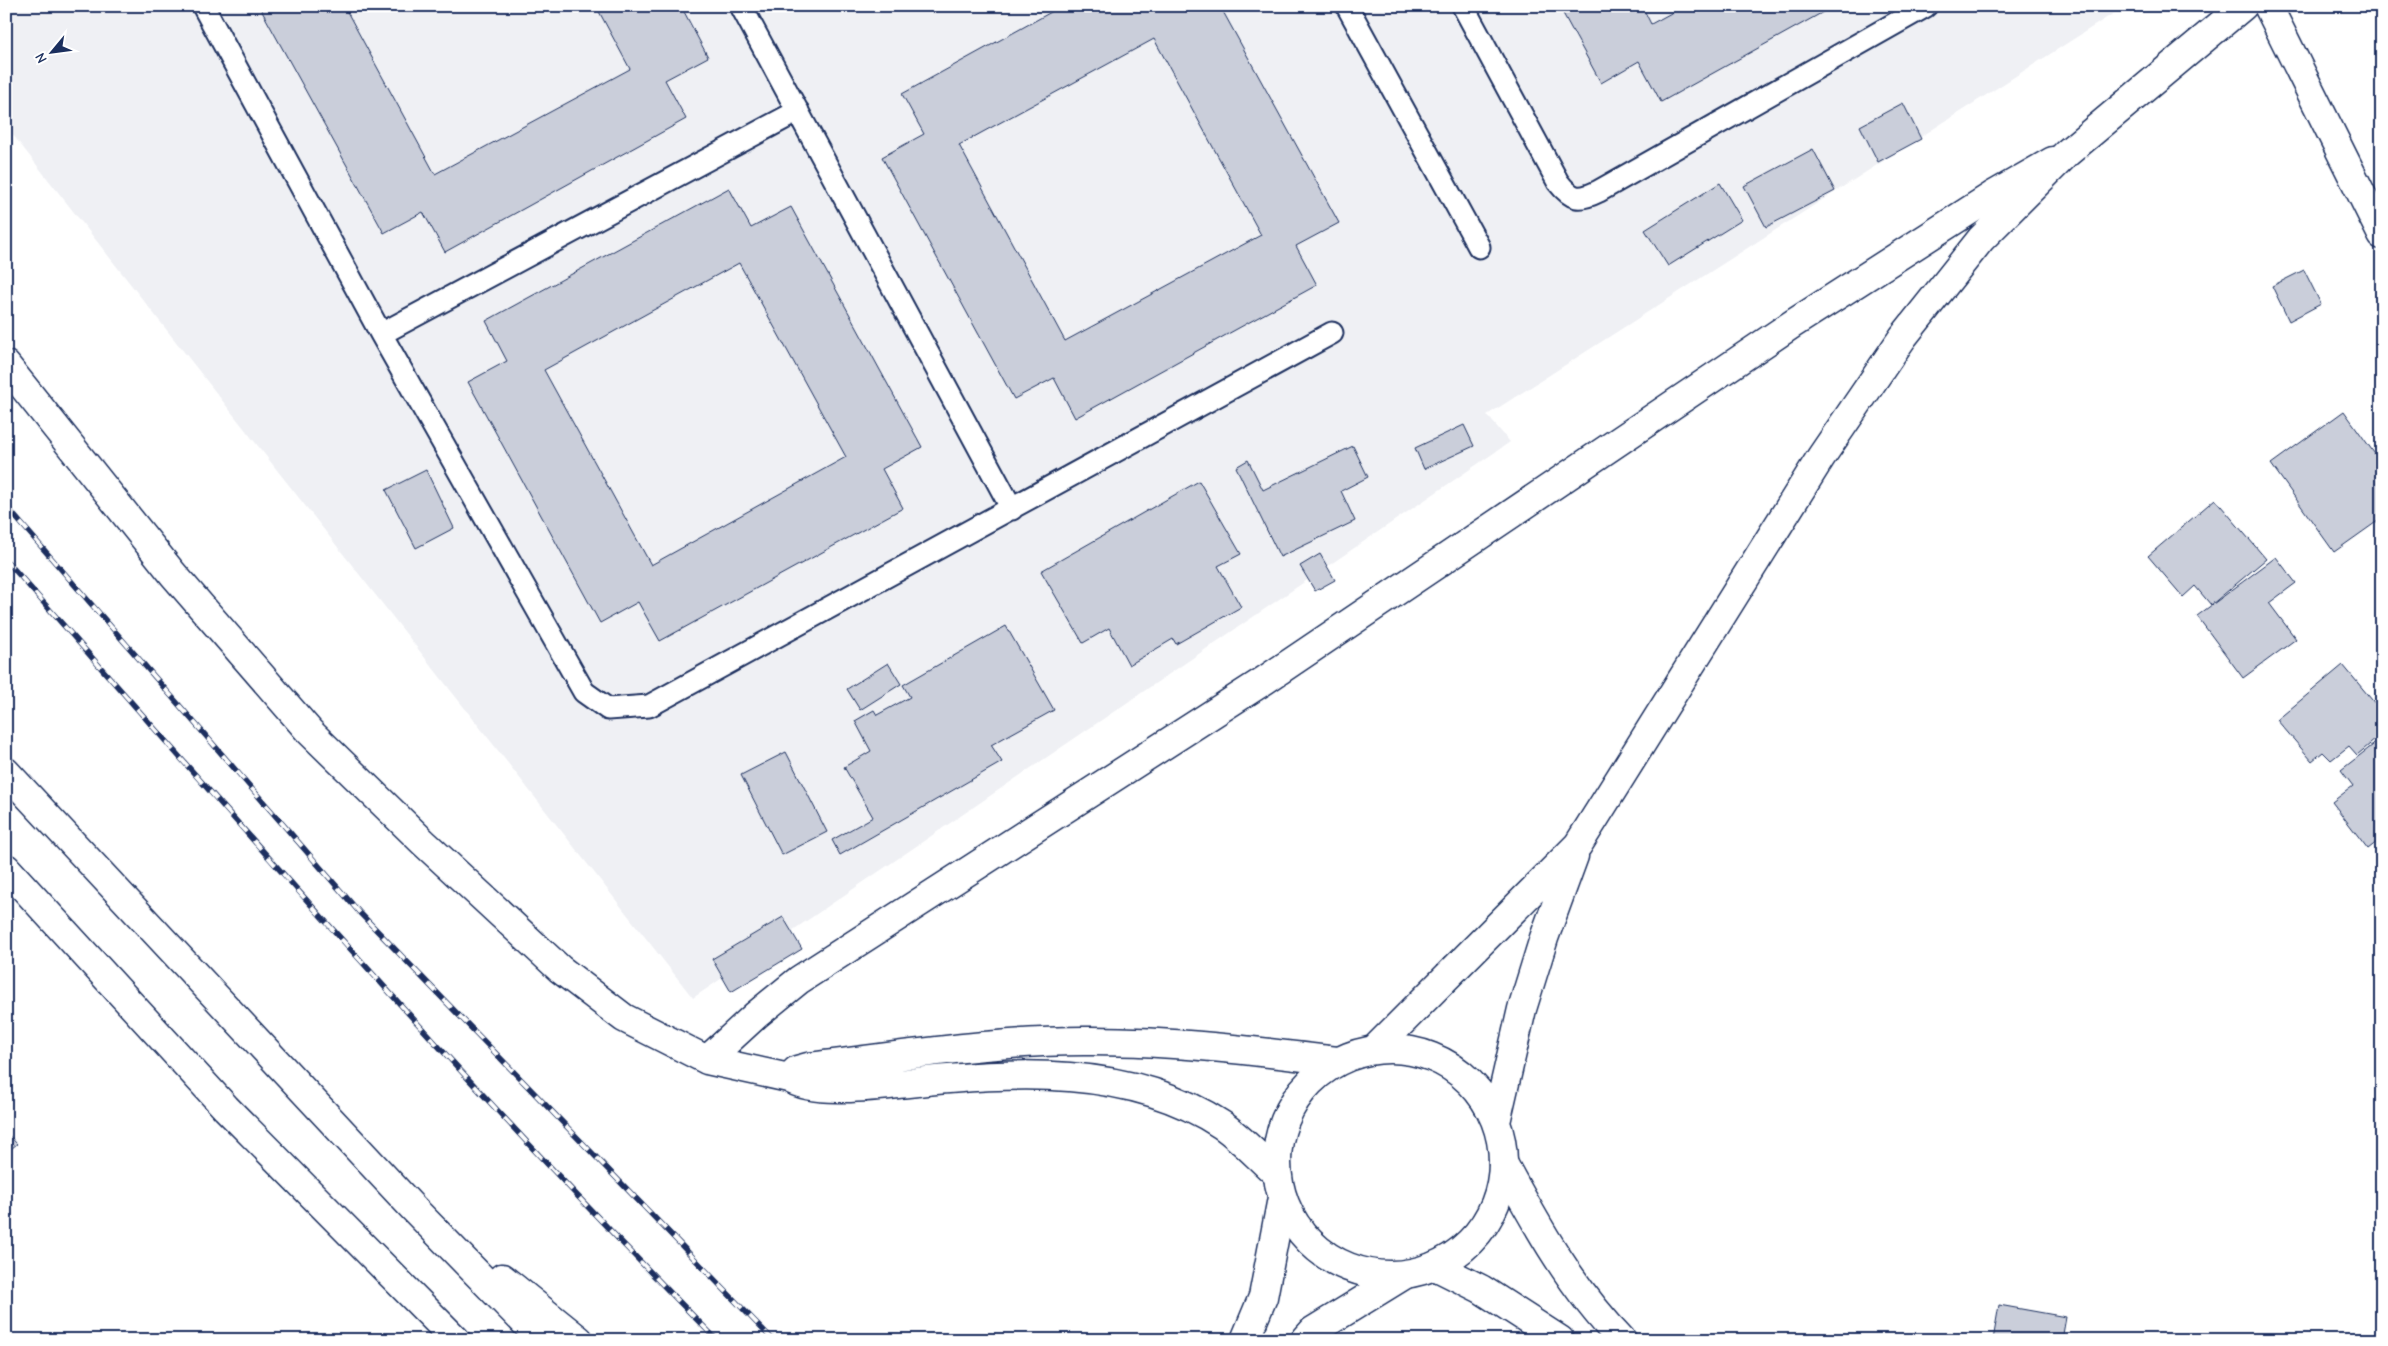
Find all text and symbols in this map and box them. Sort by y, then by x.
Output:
north arrow [28,28,78,78]
text: N [31,50,51,66]

